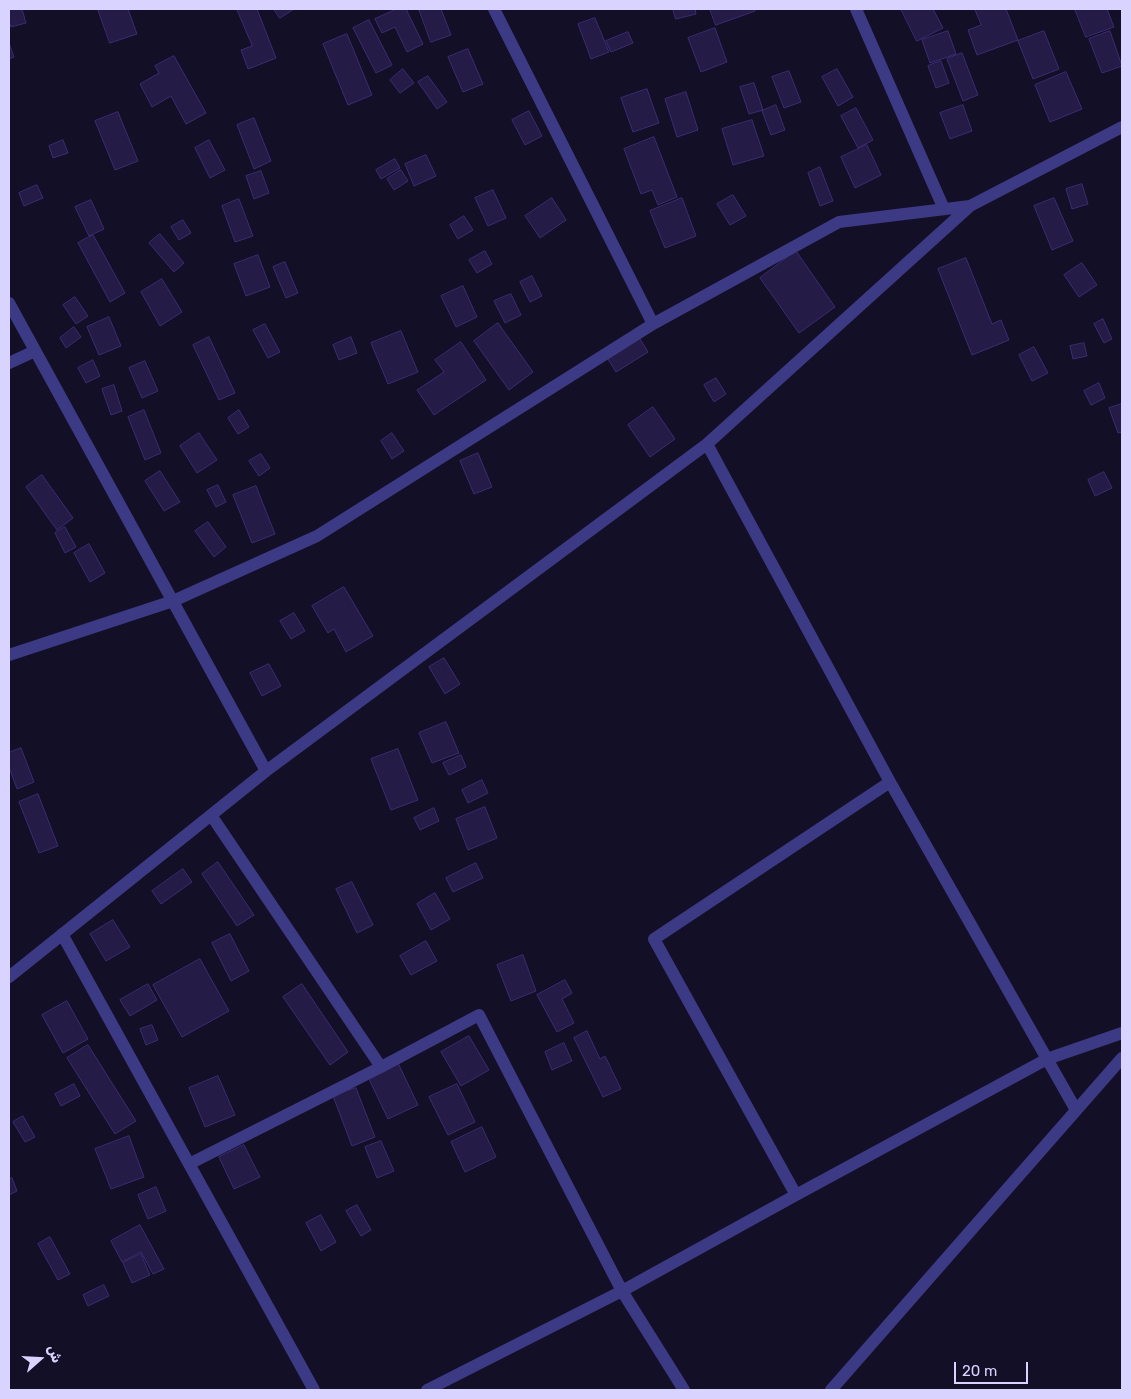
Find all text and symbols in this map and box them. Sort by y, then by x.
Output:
north arrow [15,1334,65,1384]
text: ش [44,1343,66,1365]
scale bar [956,1352,1030,1384]
text: 20 m [962,1362,997,1380]

